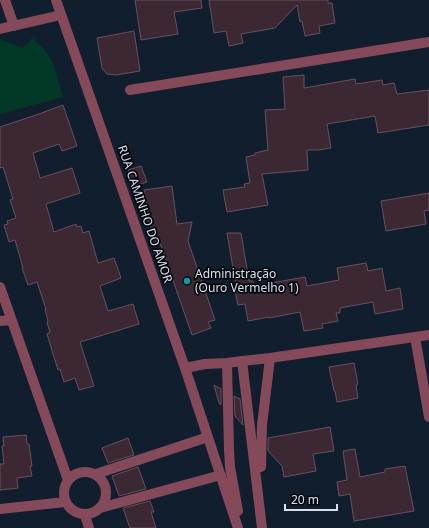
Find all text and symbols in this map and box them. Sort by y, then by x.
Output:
street label: RUA CAMINHO DO AMOR [114,143,177,285]
place label: Administração (Ouro Vermelho 1) [195,265,299,296]
marker: Administração (Ouro Vermelho 1) [182,276,192,286]
scale bar [285,486,337,512]
text: 20 m [291,491,319,508]

